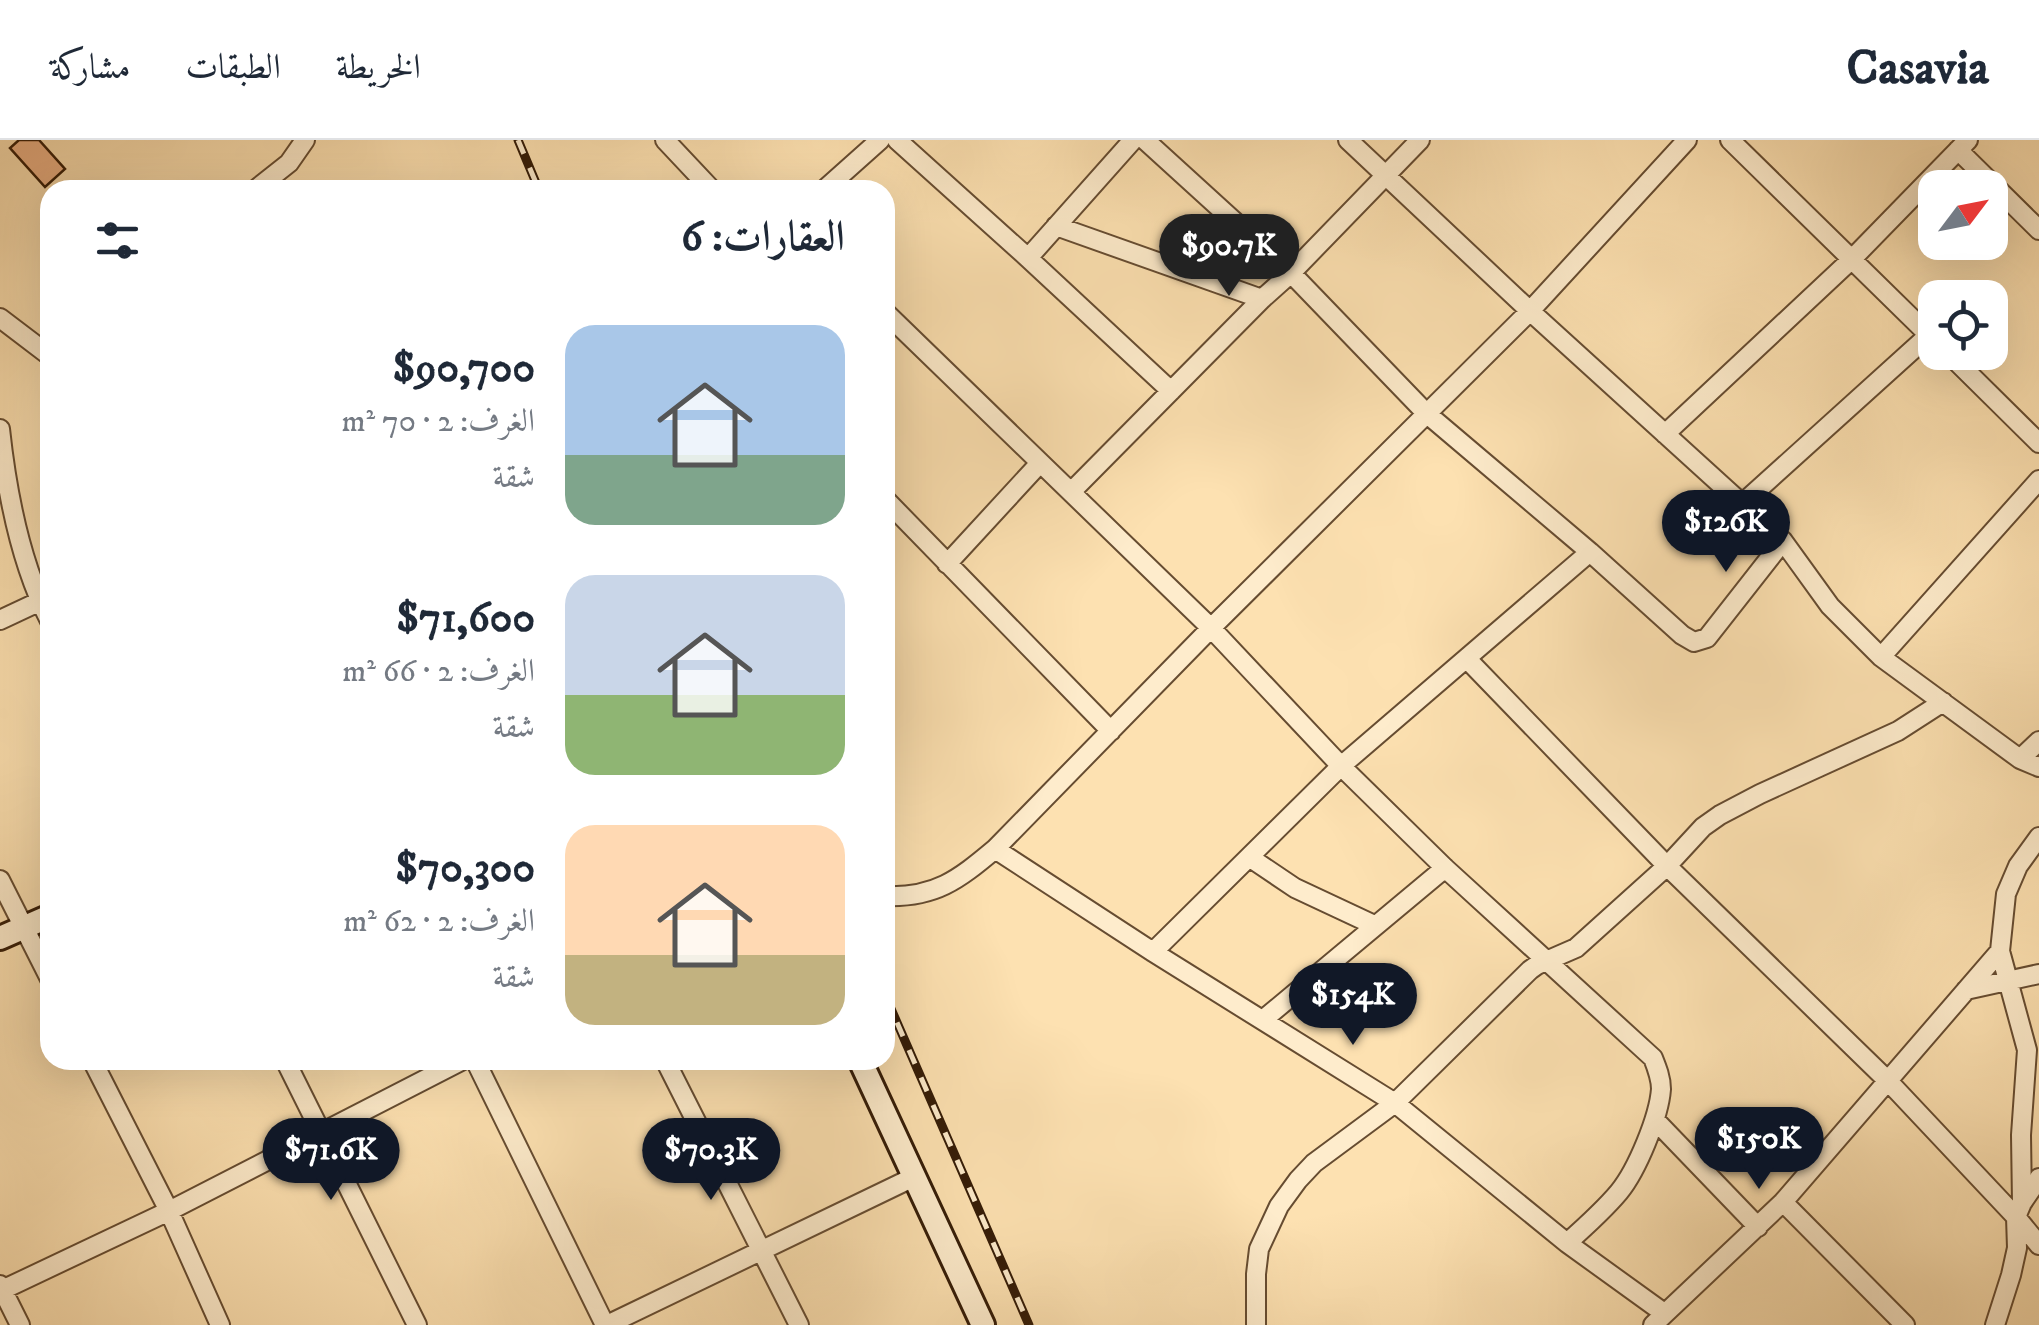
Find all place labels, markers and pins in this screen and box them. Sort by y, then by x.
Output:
pin: $90.7K [1148,214,1310,299]
pin: $126K [1656,490,1796,575]
pin: $154K [1283,963,1423,1048]
pin: $150K [1689,1107,1829,1192]
pin: $71.6K [250,1118,412,1203]
pin: $70.3K [630,1118,792,1203]

